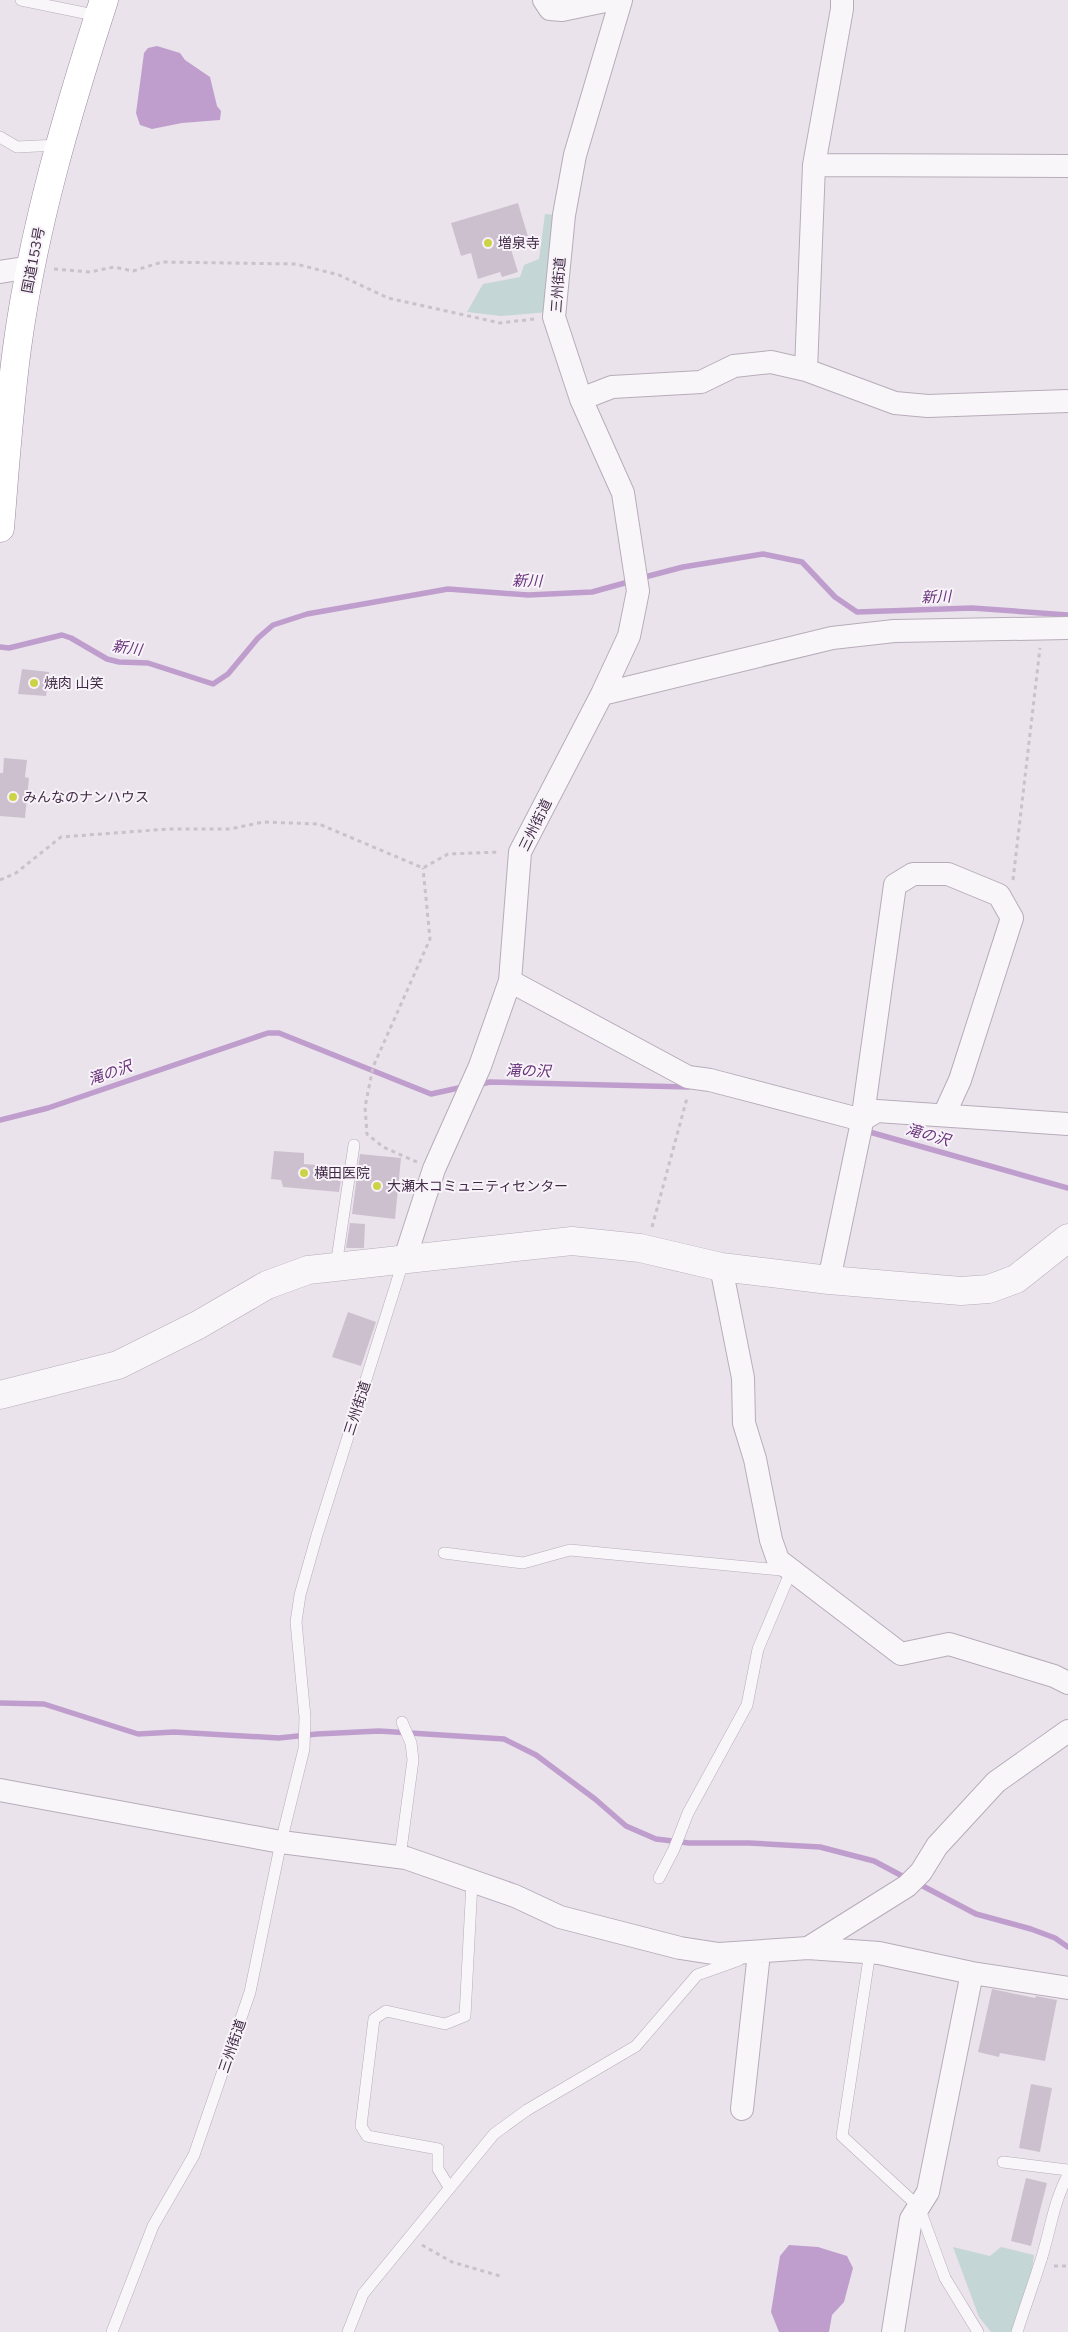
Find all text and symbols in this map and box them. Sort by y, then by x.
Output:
street label: 国道153号 [18,225,49,295]
place label: 増泉寺 [498,234,540,253]
marker: 増泉寺 [482,237,494,249]
street label: 三州街道 [547,256,570,314]
water label: 新川 [512,571,544,591]
water label: 新川 [921,586,953,608]
water label: 新川 [111,636,145,660]
place label: 焼肉 山笑 [44,674,104,693]
marker: 焼肉 山笑 [28,677,40,689]
place label: みんなのナンハウス [23,788,149,807]
marker: みんなのナンハウス [7,791,19,803]
street label: 三州街道 [515,796,556,855]
water label: 滝の沢 [85,1056,136,1090]
water label: 滝の沢 [505,1061,553,1081]
water label: 滝の沢 [904,1119,954,1151]
place label: 横田医院 [314,1164,370,1183]
marker: 横田医院 [298,1167,310,1179]
place label: 大瀬木コミュニティセンター [387,1177,568,1196]
marker: 大瀬木コミュニティセンター [371,1180,383,1192]
street label: 三州街道 [340,1379,375,1438]
street label: 三州街道 [214,2017,251,2076]

